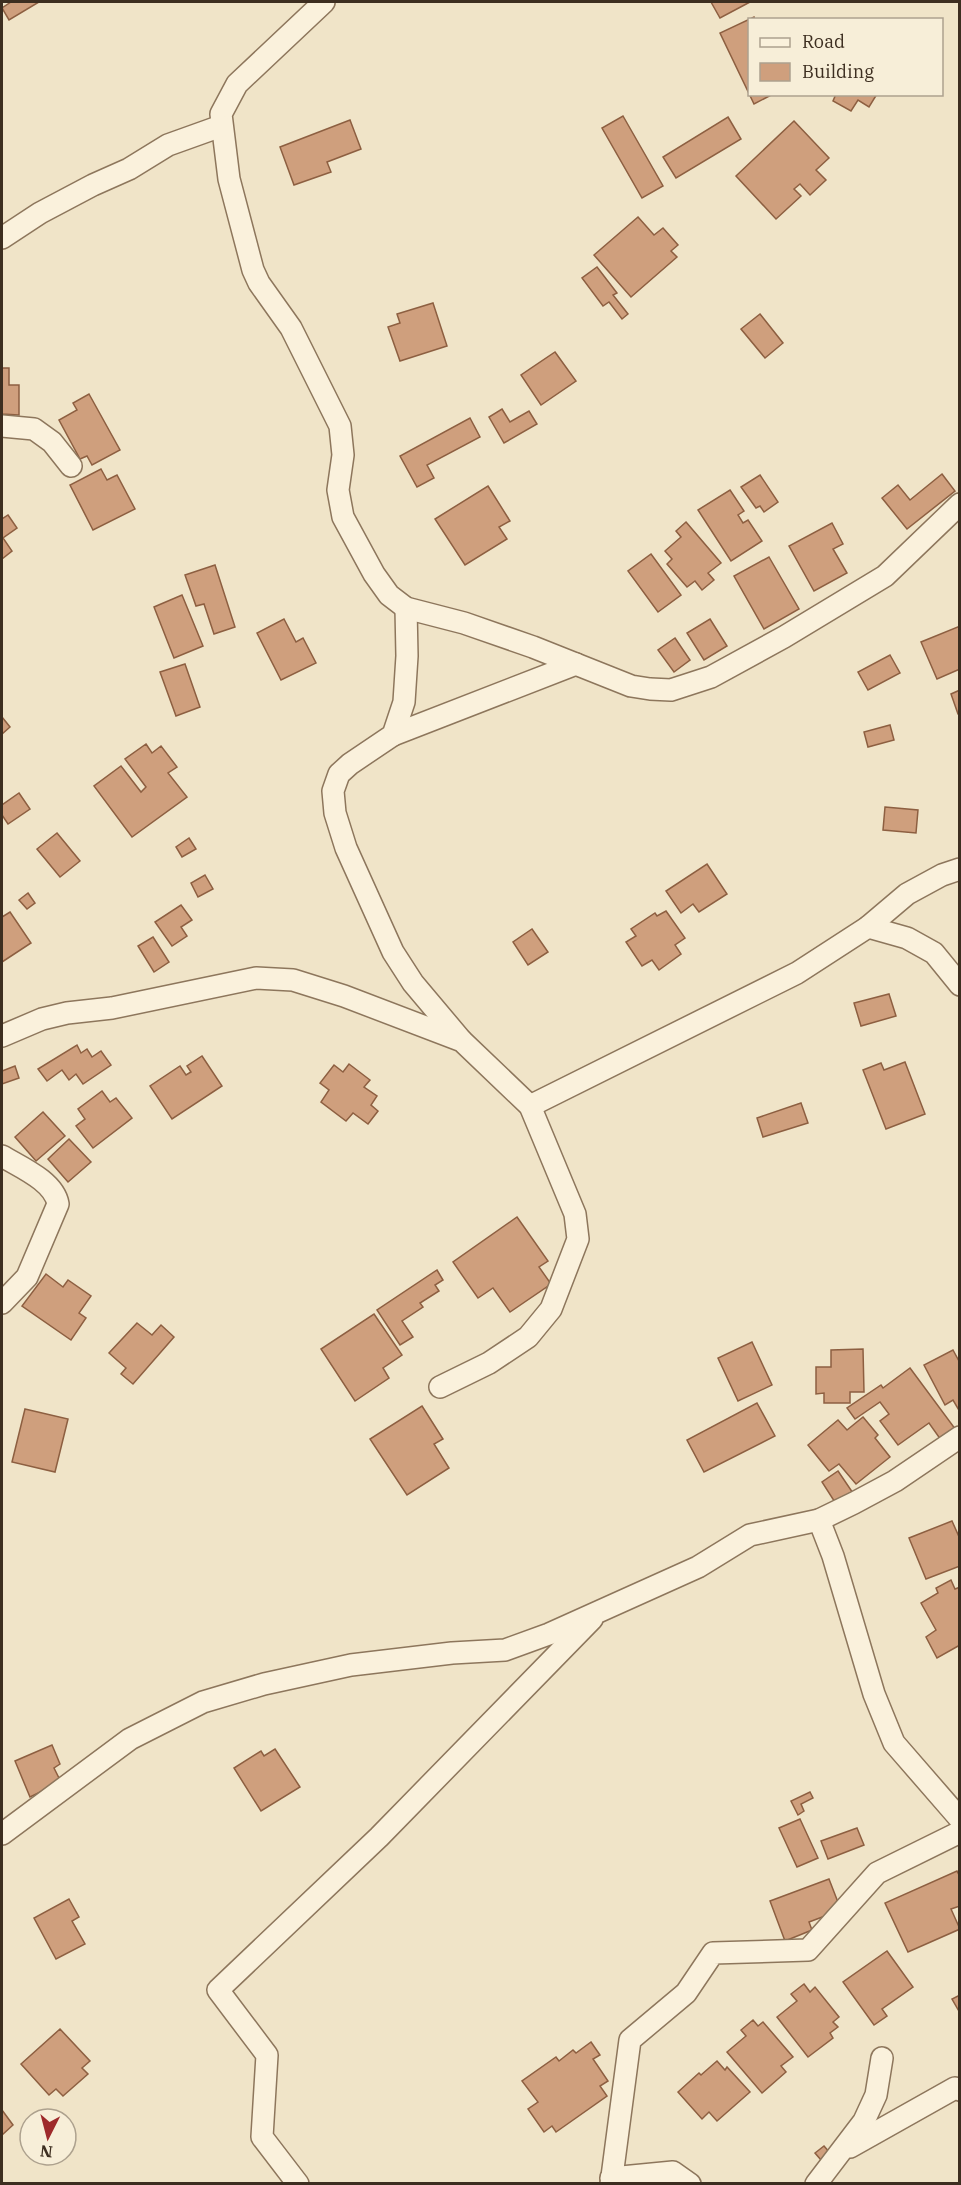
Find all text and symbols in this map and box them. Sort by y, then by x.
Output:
legend [748,18,943,96]
text: Road [802,30,845,53]
text: Building [802,60,874,83]
north arrow [18,2107,78,2167]
text: N [39,2141,54,2163]

